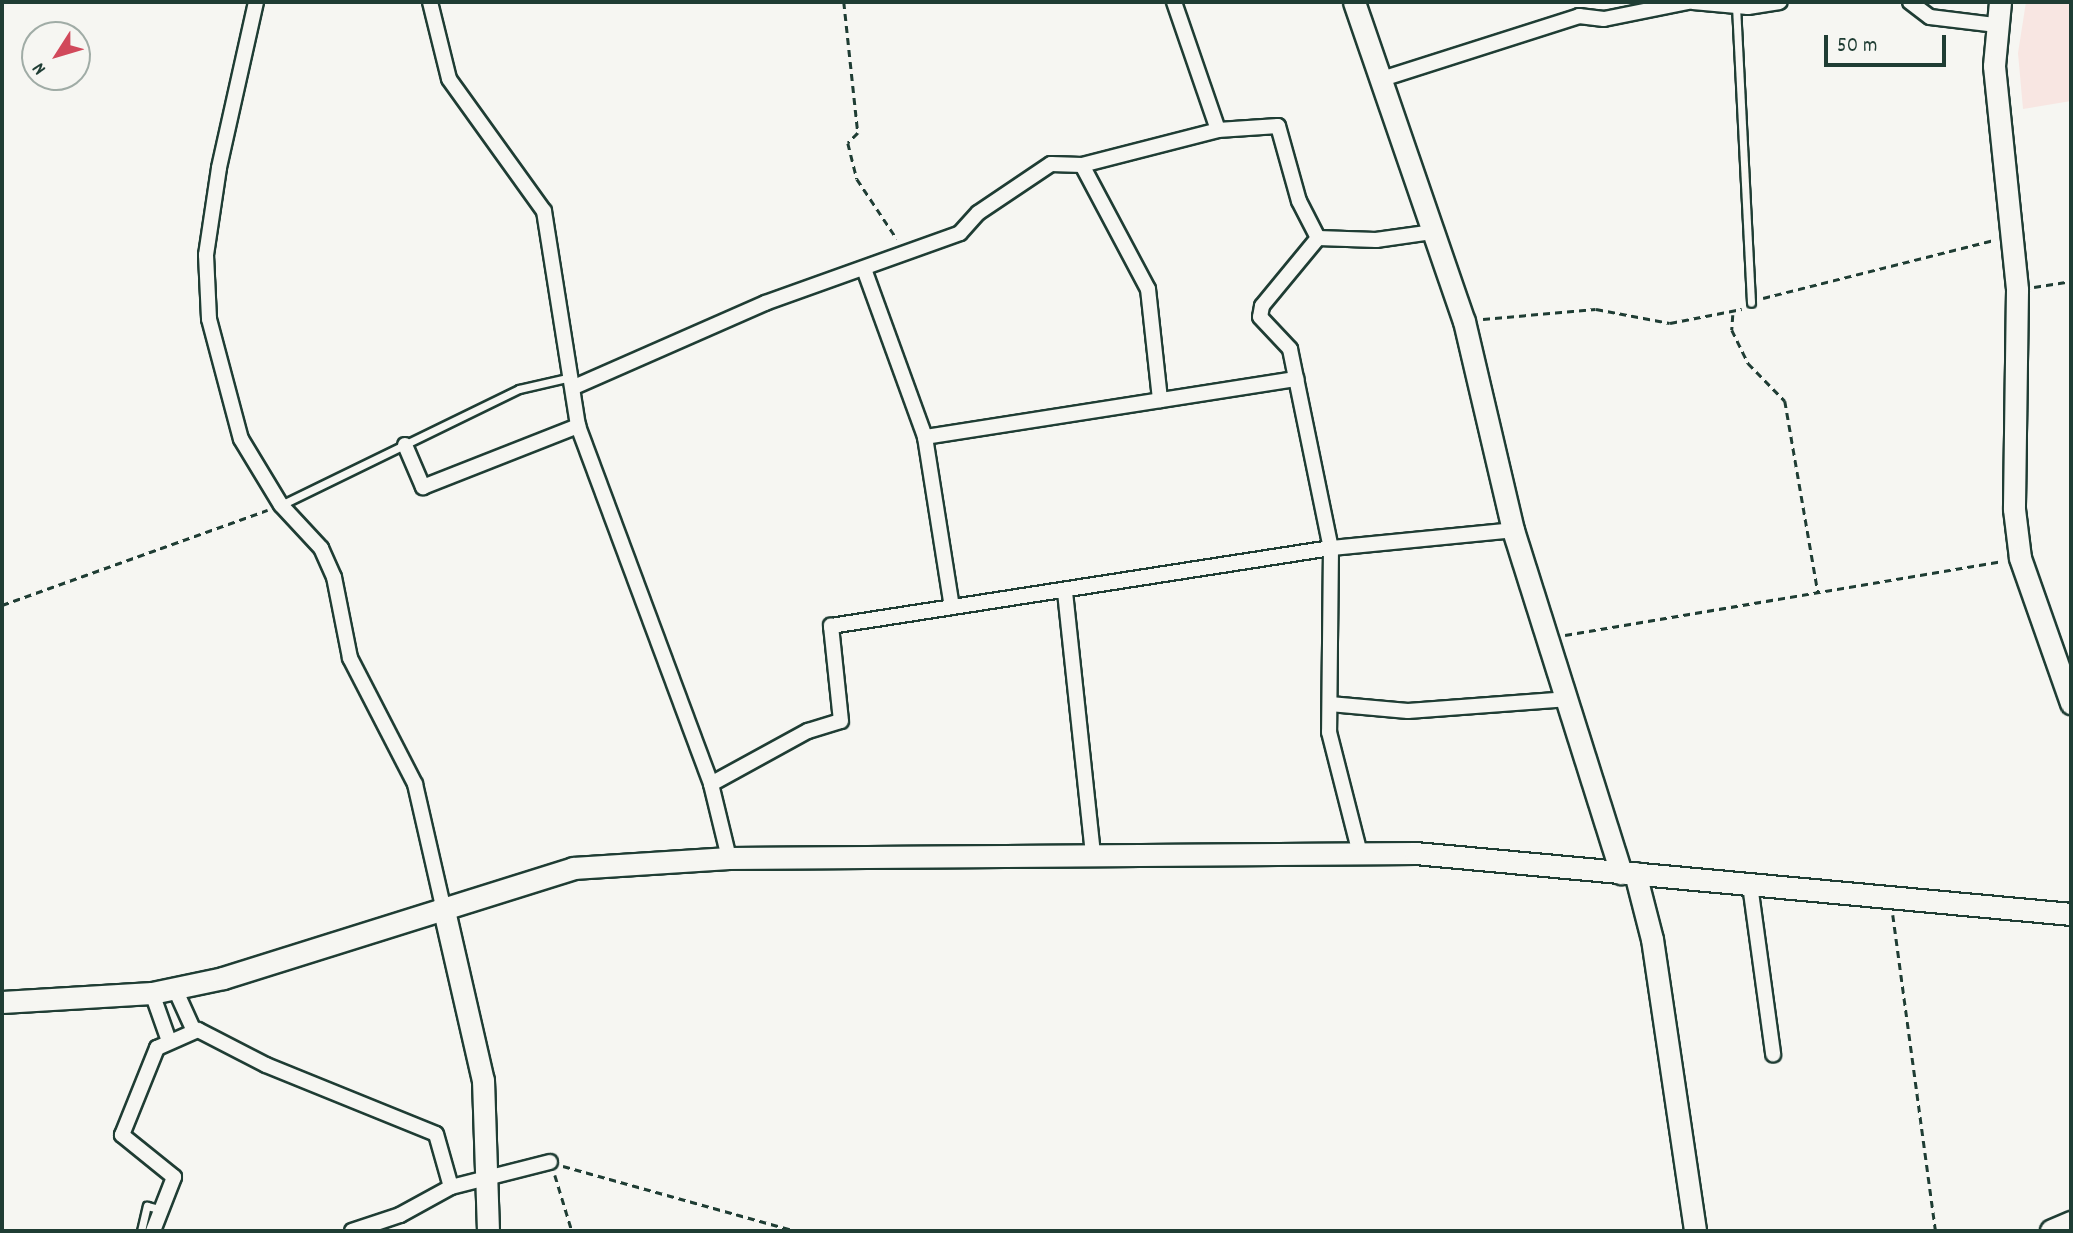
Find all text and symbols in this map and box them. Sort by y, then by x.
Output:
north arrow [21,21,91,91]
scale bar [1828,21,1951,65]
text: 50 m [1837,32,1877,62]
text: N [27,56,54,80]

